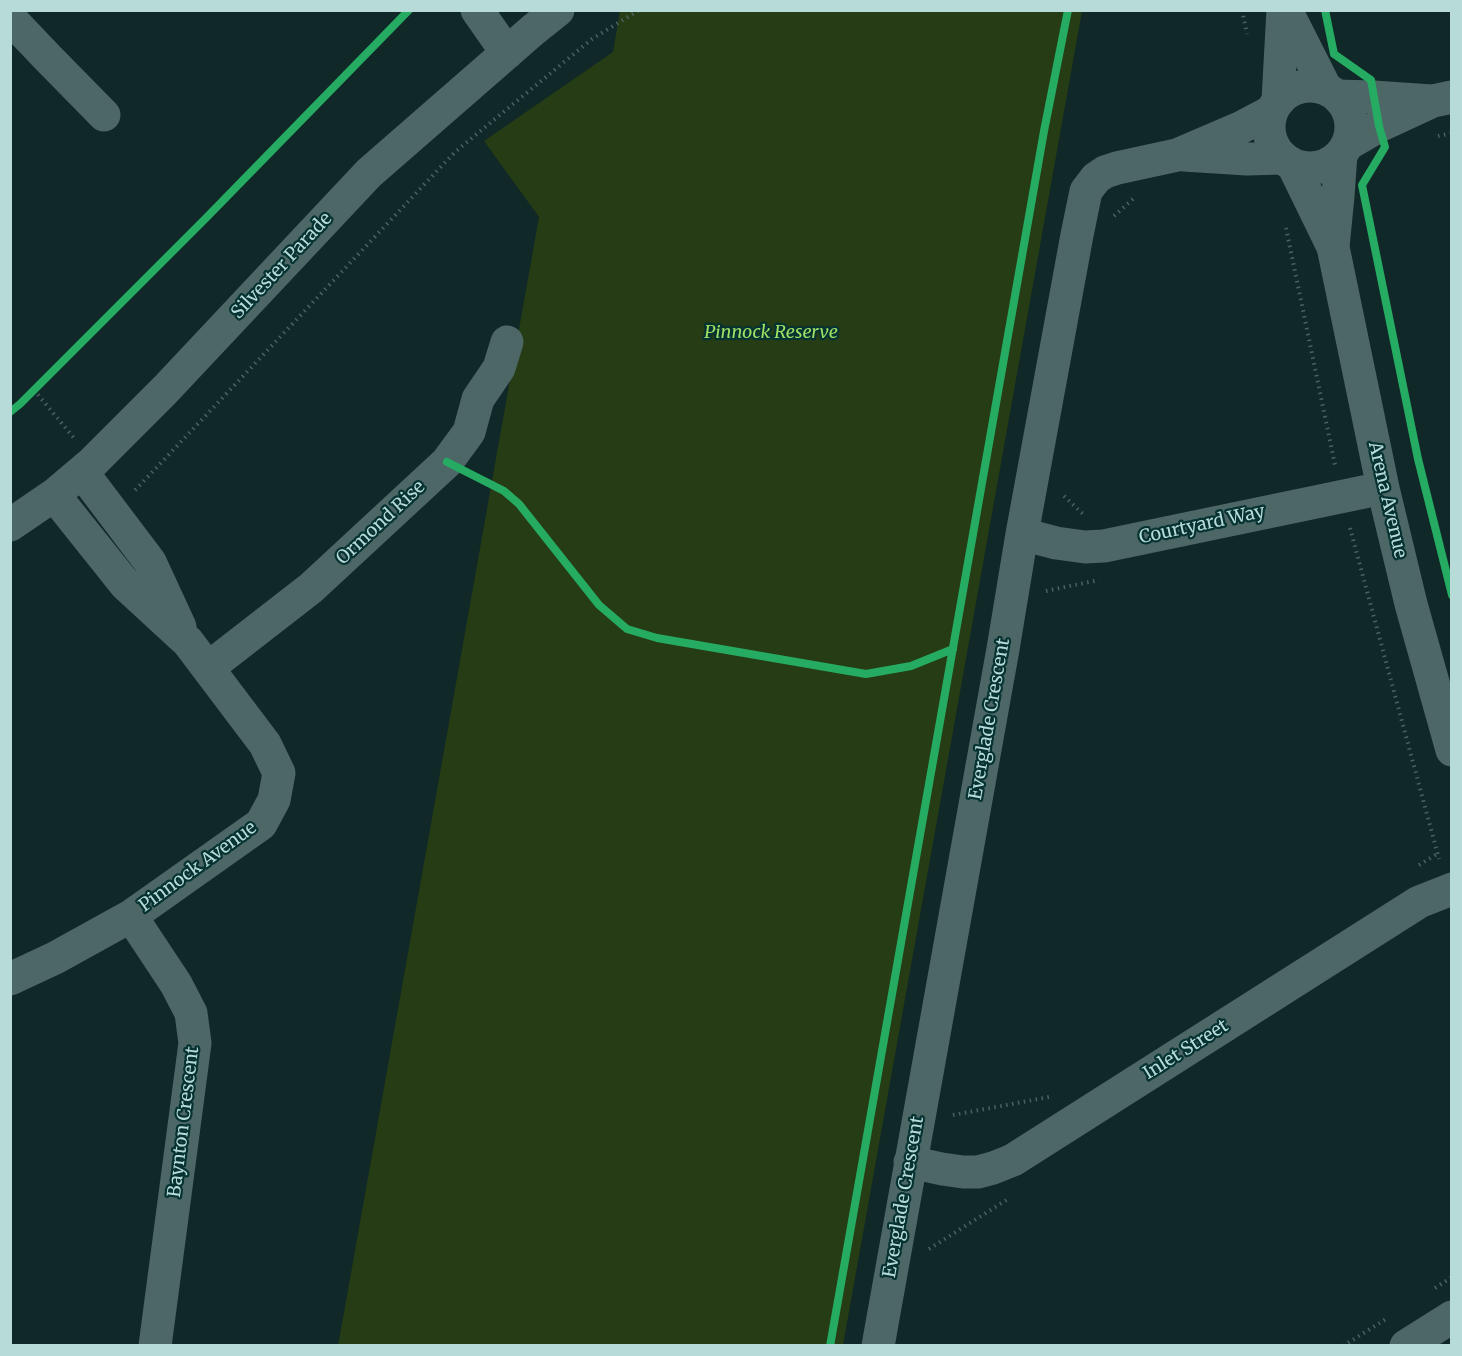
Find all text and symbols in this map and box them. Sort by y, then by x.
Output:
street label: Silvester Parade [227,208,337,324]
park label: Pinnock Reserve [704,322,838,344]
street label: Arena Avenue [1363,440,1411,560]
street label: Ormond Rise [332,477,430,569]
street label: Courtyard Way [1137,501,1267,549]
street label: Everglade Crescent [965,637,1015,801]
street label: Pinnock Avenue [135,817,261,917]
street label: Inlet Street [1140,1015,1232,1085]
street label: Baynton Crescent [164,1045,204,1199]
street label: Everglade Crescent [879,1115,929,1279]

